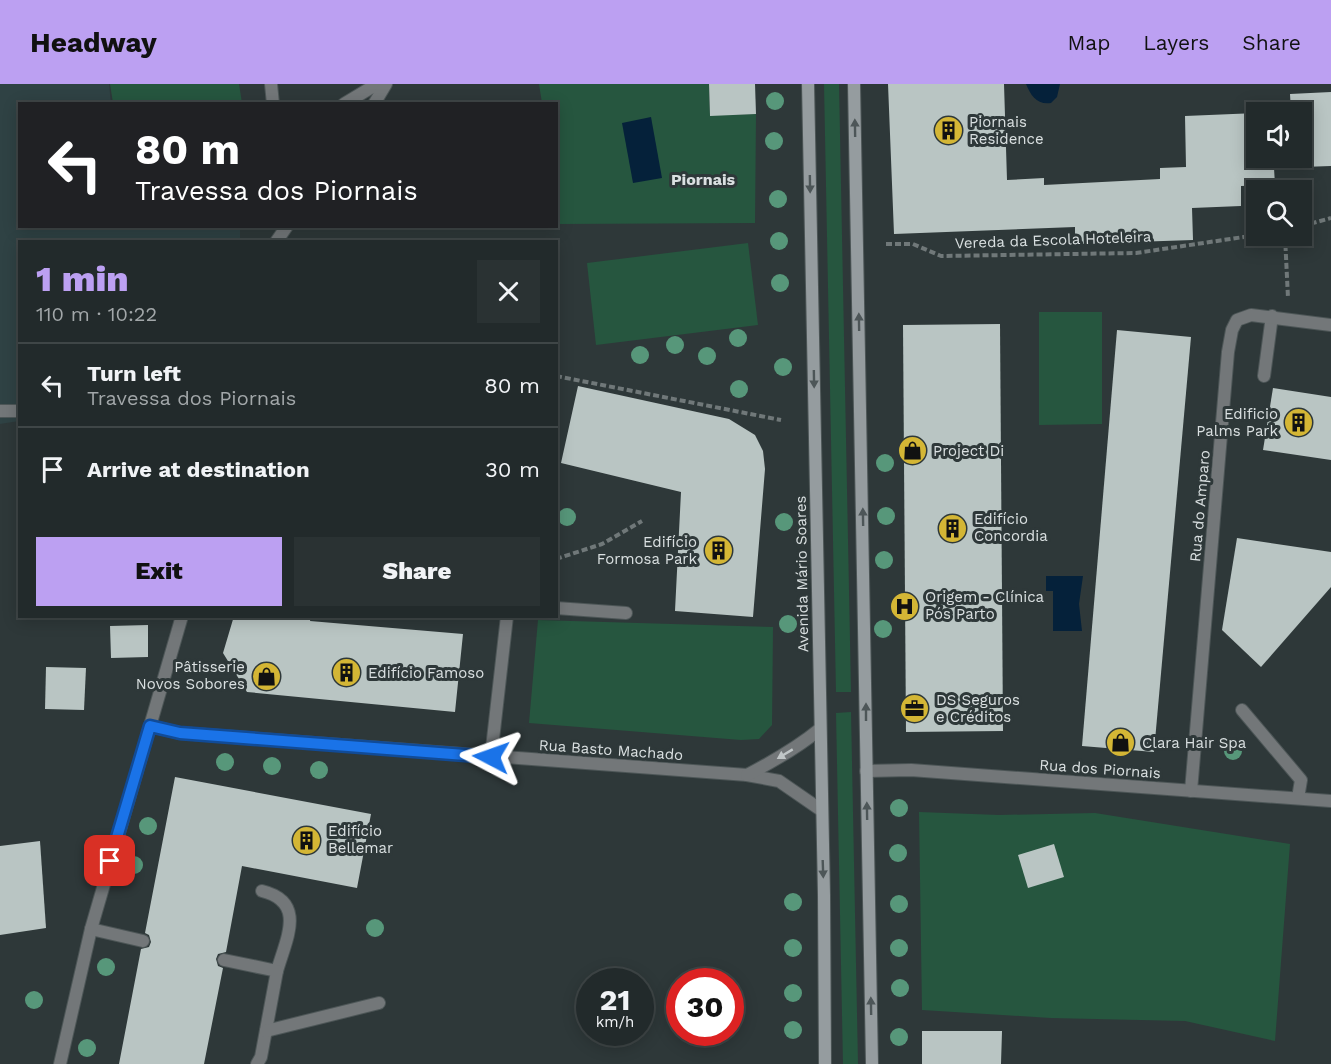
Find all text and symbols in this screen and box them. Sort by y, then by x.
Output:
text: Headway [30,26,157,59]
text: Map [1067,30,1110,55]
text: Layers [1143,30,1209,55]
text: Share [1242,30,1301,55]
map controls [1246,102,1312,246]
button: sound [1246,102,1312,168]
place label: Piornais Residence [969,113,1044,148]
building icon: Piornais Residence [932,115,964,147]
one-way arrow [850,118,860,137]
text: 80 m [135,125,240,174]
icon: left [36,126,114,204]
district label: Piornais [671,170,736,189]
text: Travessa dos Piornais [135,175,418,207]
one-way arrow [805,175,814,194]
button: search [1246,180,1312,246]
street label: Vereda da Escola Hoteleira [954,228,1152,252]
text: 1 min [36,258,129,300]
button: close [477,260,540,323]
text: 110 m · 10:22 [36,302,157,326]
one-way arrow [854,313,864,332]
text: Turn left [87,361,181,386]
icon: left [36,369,69,402]
one-way arrow [809,370,818,389]
text: 80 m [484,373,540,398]
text: Travessa dos Piornais [87,386,296,410]
place label: Edificio Palms Park [1196,405,1278,440]
building icon: Edificio Palms Park [1283,407,1315,439]
shop icon: Project Di [896,435,928,467]
place label: Project Di [933,442,1004,460]
street label: Rua do Amparo [1186,449,1214,563]
icon: arrive [36,453,69,486]
text: Arrive at destination [87,457,310,482]
text: 30 m [485,457,540,482]
street label: Avenida Mário Soares [792,495,812,653]
one-way arrow [858,508,868,527]
place label: Edifício Concordia [974,510,1048,545]
building icon: Edifício Concordia [937,512,969,544]
place label: Edifício Formosa Park [597,533,697,568]
building icon: Edifício Formosa Park [702,535,734,567]
button: Exit [36,537,282,606]
button: Share [294,537,540,606]
place label: Origem - Clínica Pós Parto [925,588,1045,623]
hospital icon: Origem - Clínica Pós Parto [888,590,920,622]
building icon: Edifício Famoso [331,657,363,689]
place label: Pâtisserie Novos Sobores [136,658,245,693]
shop icon: Pâtisserie Novos Sobores [250,660,282,692]
place label: Edifício Famoso [368,664,484,682]
place label: DS Seguros e Créditos [936,691,1020,726]
office icon: DS Seguros e Créditos [899,693,931,725]
one-way arrow [861,703,871,722]
position arrow [459,725,523,789]
shop icon: Clara Hair Spa [1105,727,1137,759]
place label: Clara Hair Spa [1142,734,1247,752]
street label: Rua Basto Machado [538,736,684,764]
one-way arrow [777,749,793,760]
street label: Rua dos Piornais [1039,756,1161,782]
one-way arrow [862,801,872,820]
place label: Edifício Bellemar [328,822,393,857]
building icon: Edifício Bellemar [291,824,323,856]
pin [84,835,135,886]
icon: arrive [93,844,126,877]
one-way arrow [819,859,828,878]
speed limit sign: 30 [666,968,744,1046]
text: 21 [600,982,630,1017]
one-way arrow [866,996,876,1015]
text: km/h [596,1013,634,1031]

